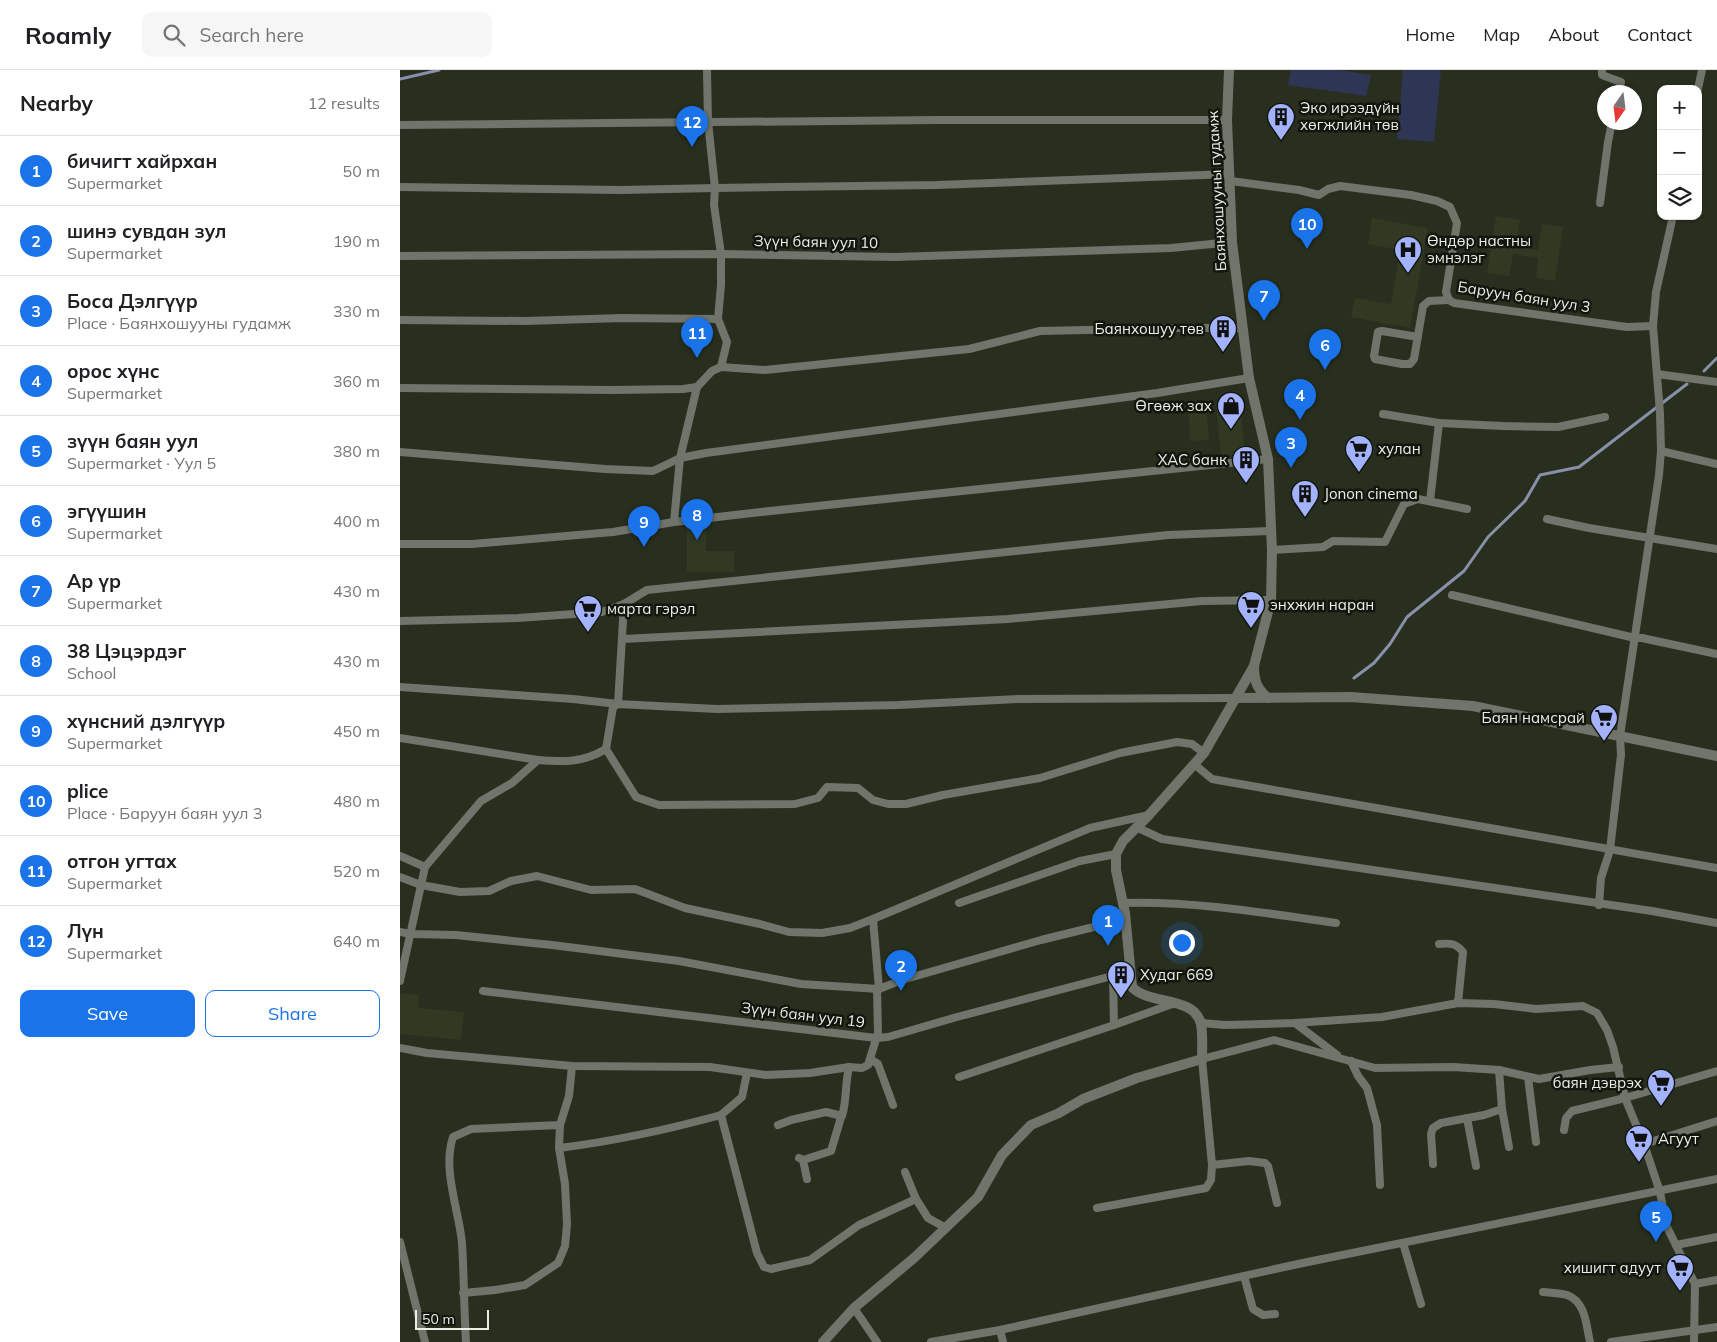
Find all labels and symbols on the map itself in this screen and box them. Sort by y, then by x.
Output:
north arrow [1597,85,1642,130]
place label: Эко ирээдүйн хөгжлийн төв [1300,98,1400,134]
building icon: Эко ирээдүйн хөгжлийн төв [1266,102,1296,141]
pin: 12 [676,106,708,147]
street label: Баянхошууны гудамж [1203,109,1230,272]
pin: 10 [1291,208,1323,249]
street label: Зүүн баян уул 10 [754,231,878,252]
place label: Өндөр настны эмнэлэг [1427,231,1531,267]
hospital icon: Өндөр настны эмнэлэг [1393,235,1423,274]
street label: Баруун баян уул 3 [1456,277,1592,316]
pin: 7 [1248,280,1280,321]
building icon: Баянхошуу төв [1208,314,1238,353]
pin: 11 [681,317,713,358]
place label: Баянхошуу төв [1094,319,1204,338]
pin: 6 [1309,329,1341,370]
pin: 4 [1284,379,1316,420]
shop icon: Өгөөж зах [1216,391,1246,430]
place label: Өгөөж зах [1135,396,1212,415]
pin: 3 [1275,427,1307,468]
supermarket icon: хулан [1344,434,1374,473]
place label: хулан [1378,439,1421,458]
building icon: ХАС банк [1231,445,1261,484]
place label: ХАС банк [1158,450,1228,469]
building icon: Jonon cinema [1290,479,1320,518]
place label: Jonon cinema [1324,484,1418,503]
pin: 8 [681,499,713,540]
pin: 9 [628,506,660,547]
supermarket icon: энхжин наран [1236,590,1266,629]
supermarket icon: марта гэрэл [573,594,603,633]
place label: энхжин наран [1270,595,1374,614]
place label: марта гэрэл [607,599,695,618]
supermarket icon: Баян намсрай [1589,703,1619,742]
place label: Баян намсрай [1482,708,1585,727]
pin: 1 [1092,905,1124,946]
your location [1169,930,1195,956]
pin: 2 [885,950,917,991]
building icon: Худаг 669 [1106,960,1136,999]
place label: Худаг 669 [1140,965,1213,984]
street label: Зүүн баян уул 19 [740,998,866,1032]
supermarket icon: баян дэврэх [1646,1068,1676,1107]
place label: баян дэврэх [1553,1073,1642,1092]
supermarket icon: Агуут [1624,1124,1654,1163]
place label: Агуут [1658,1129,1699,1148]
pin: 5 [1640,1201,1672,1242]
supermarket icon: хишигт адуут [1665,1253,1695,1292]
place label: хишигт адуут [1564,1258,1661,1277]
scale bar [415,1307,489,1330]

